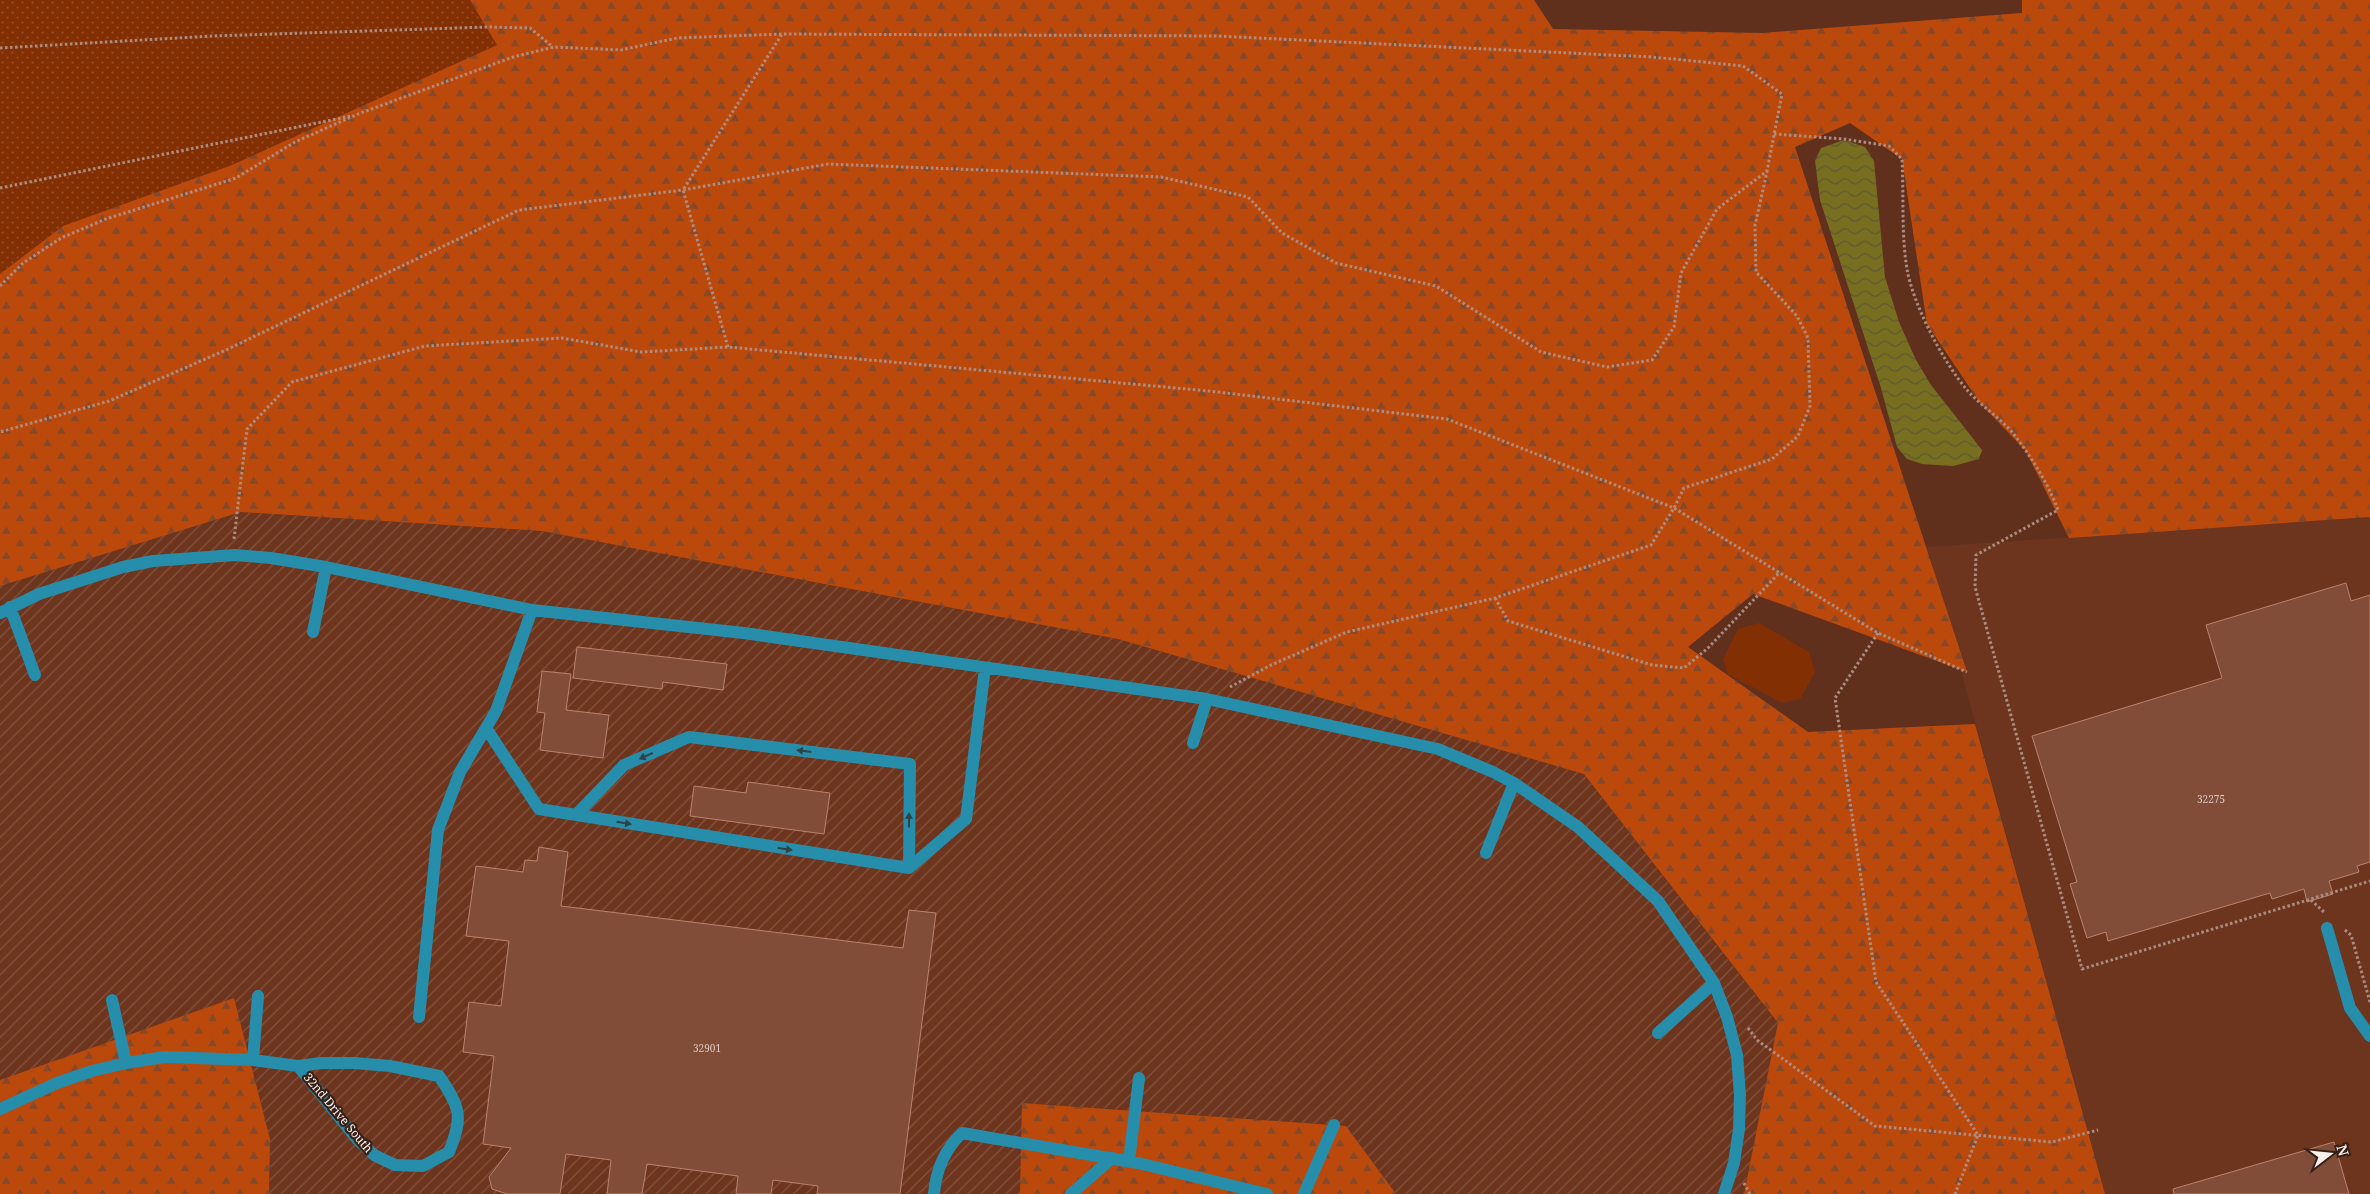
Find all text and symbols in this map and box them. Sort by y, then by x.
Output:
one-way arrow [796,747,812,755]
one-way arrow [639,752,653,760]
house number: 32275 [2197,792,2225,806]
one-way arrow [905,811,913,827]
one-way arrow [617,819,633,827]
one-way arrow [777,845,793,853]
house number: 32901 [693,1041,721,1055]
street label: 32nd Drive South [300,1069,377,1156]
north arrow [2305,1129,2355,1179]
text: N [2332,1142,2354,1158]

